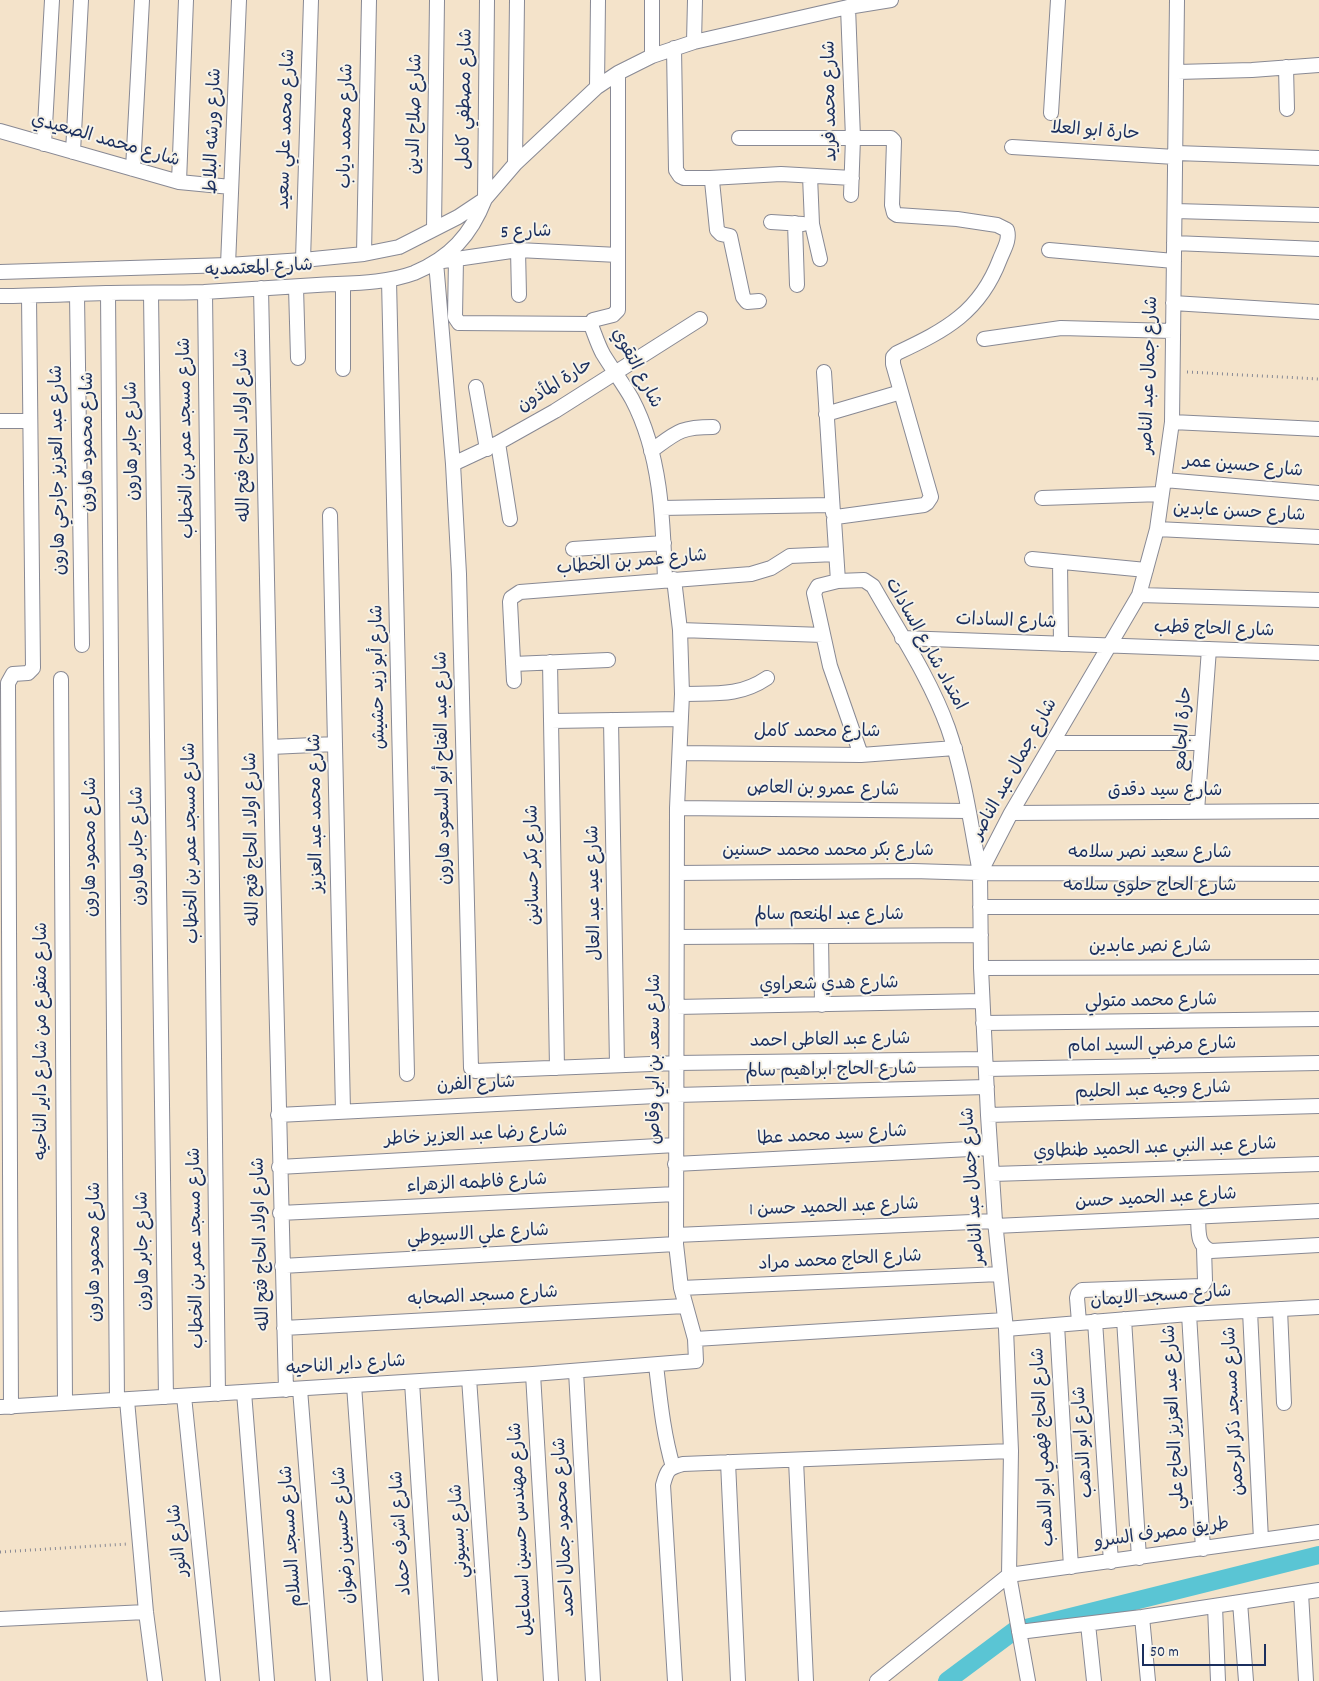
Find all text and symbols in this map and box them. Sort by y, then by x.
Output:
street label: شارع مصطفي كامل [455,28,479,170]
street label: شارع محمد فريد [820,40,844,162]
street label: شارع محمد علي سعيد [274,48,302,210]
street label: شارع صلاح الدين [405,53,429,175]
street label: شارع محمد دياب [336,63,360,189]
street label: شارع ورشه البلاط [202,67,228,195]
street label: شارع محمد الصعيدي [28,110,182,174]
street label: حارة ابو العلا [1050,119,1140,147]
street label: شارع 5 [500,222,552,246]
street label: شارع المعتمديه [205,256,313,284]
street label: شارع جمال عبد الناصر [1137,296,1165,454]
street label: شارع التقوي [605,325,665,413]
street label: شارع مسجد عمر بن الخطاب [175,337,201,539]
street label: شارع اولاد الحاج فتح الله [233,348,257,522]
street label: حارة المأذون [514,355,598,419]
street label: شارع عبد العزيز جارحي هارون [47,365,73,575]
street label: شارع محمود هارون [79,372,101,512]
street label: شارع جابر هارون [122,381,146,501]
street label: شارع حسين عمر [1182,452,1304,484]
street label: شارع حسن عابدين [1172,500,1306,528]
street label: شارع عمر بن الخطاب [556,547,708,581]
street label: امتداد شارع السادات [879,575,969,715]
street label: شارع أبو زيد حشيش [368,604,392,750]
street label: شارع السادات [955,610,1057,636]
street label: شارع الحاج قطب [1153,618,1275,644]
street label: شارع عبد الفتاح أبو السعود هارون [432,651,458,885]
street label: حارة الجامع [1171,686,1199,772]
street label: شارع جمال عبد الناصر [968,696,1064,844]
street label: شارع محمد كامل [754,723,880,745]
street label: شارع محمد عبد العزيز [306,733,330,893]
street label: شارع مسجد عمر بن الخطاب [180,742,206,944]
street label: شارع اولاد الحاج فتح الله [242,752,266,926]
street label: شارع محمود هارون [82,777,104,917]
street label: شارع عمرو بن العاص [747,779,899,803]
street label: شارع سيد دقدق [1108,782,1222,804]
street label: شارع جابر هارون [128,786,152,906]
street label: شارع بكر حسانين [523,805,547,925]
street label: شارع عيد عبد العال [584,825,608,961]
street label: شارع بكر محمد محمد حسنين [722,842,934,864]
street label: شارع سعيد نصر سلامه [1068,844,1232,866]
street label: شارع الحاج حلوي سلامه [1063,877,1237,899]
street label: شارع عبد المنعم سالم [754,906,904,928]
street label: شارع متفرع من شارع داير الناحيه [33,922,55,1160]
street label: شارع نصر عابدين [1089,938,1211,960]
street label: شارع سعد بن ابي وقاص [646,973,668,1145]
street label: شارع هدي شعراوي [759,974,899,998]
street label: شارع محمد متولي [1085,991,1217,1015]
street label: شارع عبد العاطى احمد [749,1030,911,1054]
street label: شارع مرضي السيد امام [1067,1035,1237,1059]
street label: شارع الحاج ابراهيم سالم [745,1060,917,1084]
street label: شارع الفرن [436,1073,516,1099]
street label: شارع وجيه عبد الحليم [1075,1078,1231,1106]
street label: شارع جمال عبد الناصر [959,1106,991,1266]
street label: شارع رضا عبد العزيز خاطر [384,1121,568,1153]
street label: شارع سيد محمد عطا [756,1122,908,1152]
street label: شارع عبد النبي عبد الحميد طنطاوي [1033,1135,1277,1165]
street label: شارع مسجد عمر بن الخطاب [185,1147,211,1349]
street label: شارع اولاد الحاج فتح الله [249,1157,277,1331]
street label: شارع فاطمه الزهراء [406,1171,548,1199]
street label: شارع محمود هارون [86,1182,108,1322]
street label: شارع عبد الحميد حسن [1075,1185,1237,1215]
street label: شارع جابر هارون [133,1191,157,1311]
street label: شارع عبد الحميد حسن 1 [749,1195,919,1223]
street label: شارع علي الاسيوطي [407,1221,549,1251]
street label: شارع الحاج محمد مراد [758,1247,922,1277]
street label: شارع مسجد الايمان [1090,1282,1232,1314]
street label: شارع مسجد الصحابه [407,1283,559,1313]
street label: شارع عبد العزيز الحاج علي [1160,1324,1192,1510]
street label: شارع مسجد ذكر الرحمن [1221,1326,1251,1496]
street label: شارع الحاج فهمي ابو الدهب [1029,1347,1061,1547]
street label: شارع داير الناحيه [285,1352,407,1382]
street label: شارع ابو الدهب [1070,1385,1100,1499]
street label: شارع مهندس حسين اسماعيل [507,1422,539,1636]
street label: شارع محمود جمال احمد [551,1437,581,1617]
street label: شارع مسجد السلام [277,1465,309,1607]
street label: شارع حسين رضوان [330,1465,362,1605]
street label: شارع اشرف حماد [388,1470,418,1596]
street label: شارع بسيوني [447,1483,475,1579]
street label: شارع النور [165,1503,195,1577]
street label: طريق مصرف السرو [1093,1515,1231,1555]
scale bar [1144,1634,1268,1666]
text: 50 m [1150,1642,1179,1664]

